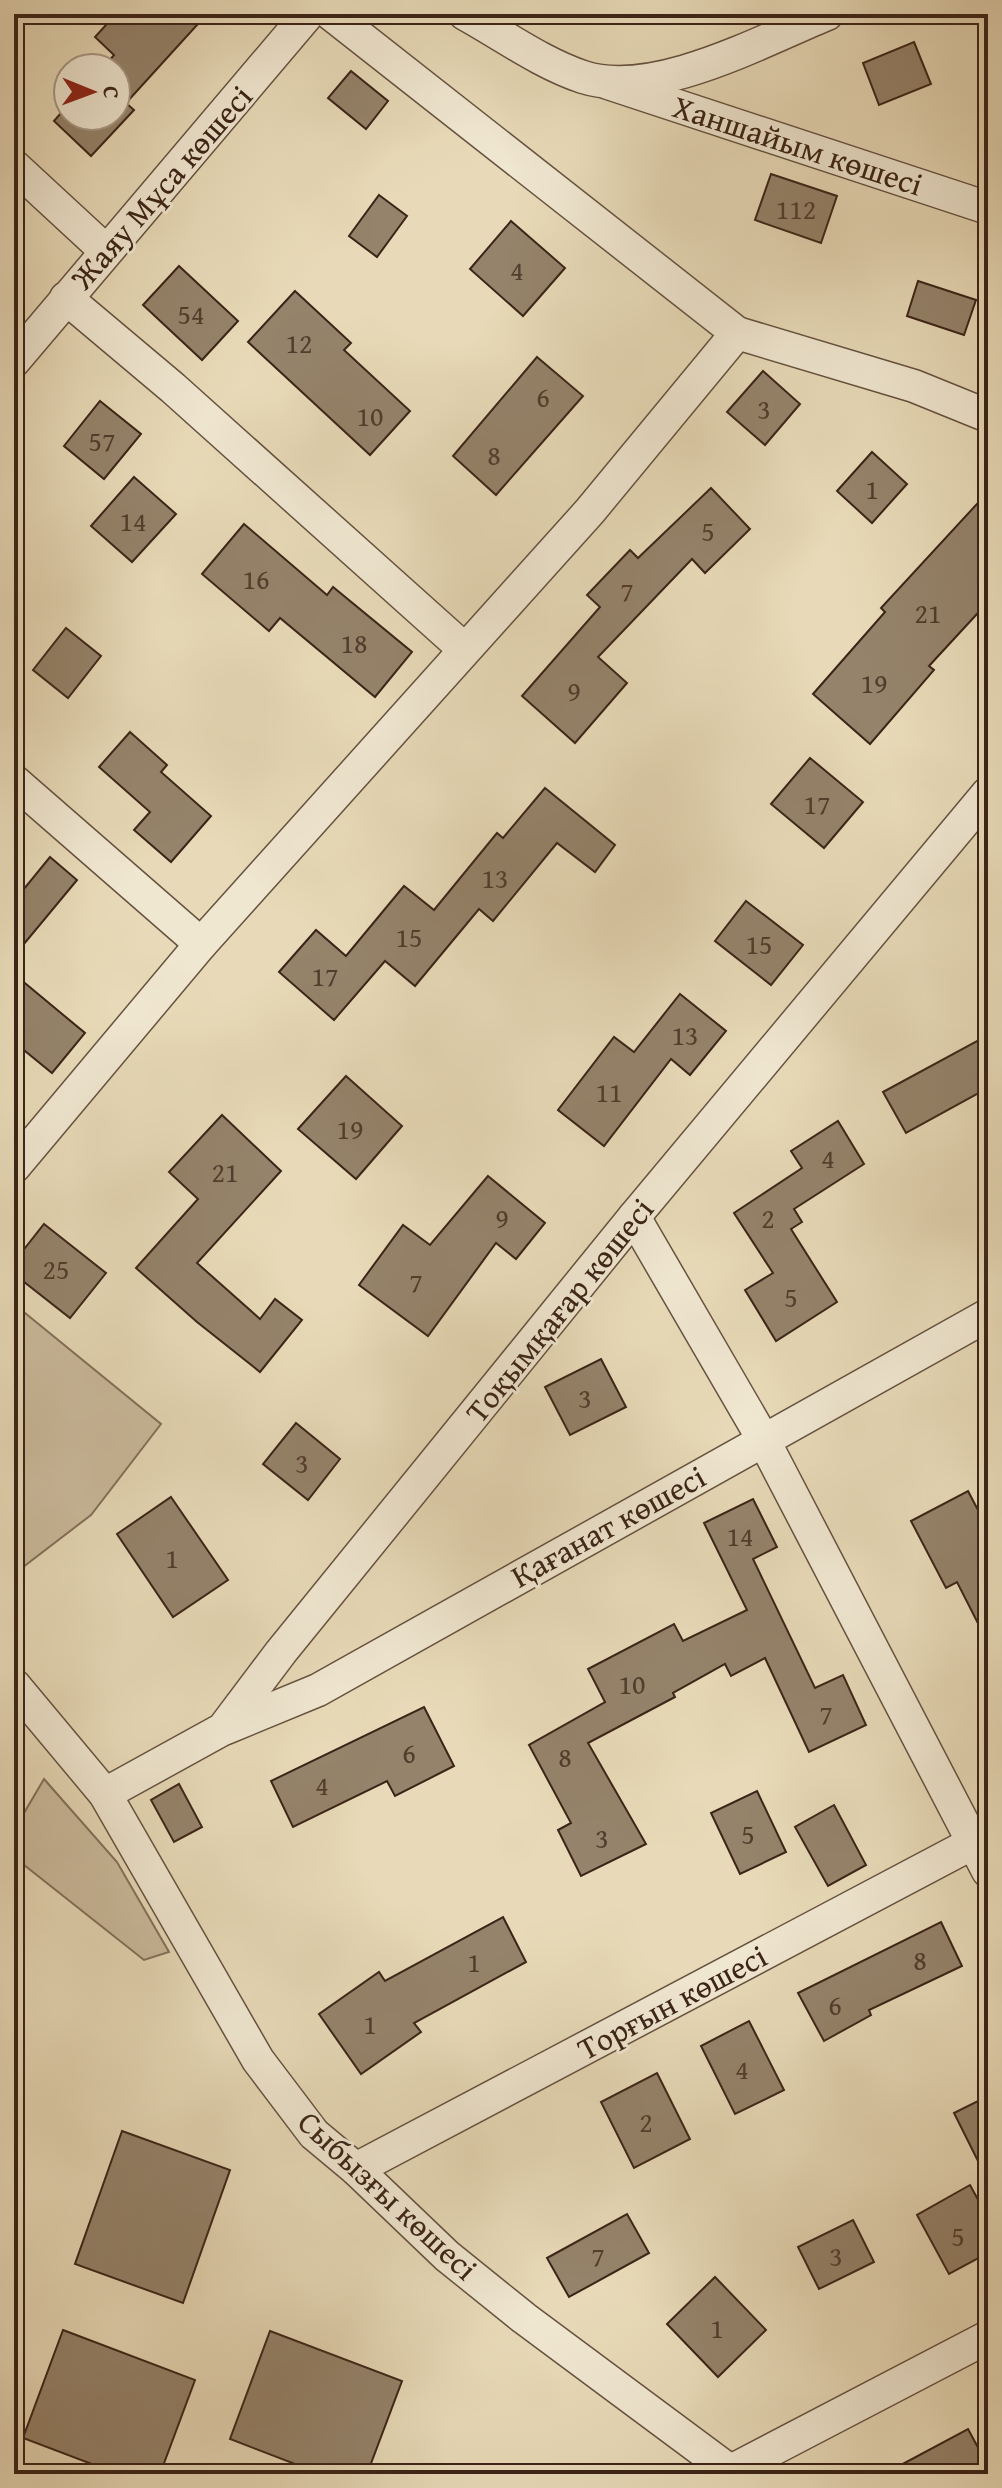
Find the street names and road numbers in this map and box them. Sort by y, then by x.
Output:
street label: Жаяу Мұса көшесі [58,75,263,300]
street label: Ханшайым көшесі [667,82,929,208]
street label: Тоқымқағар көшесі [453,1187,665,1433]
street label: Қағанат көшесі [502,1453,714,1599]
street label: Торғын көшесі [569,1932,775,2072]
street label: Сыбызғы көшесі [288,2099,488,2291]

